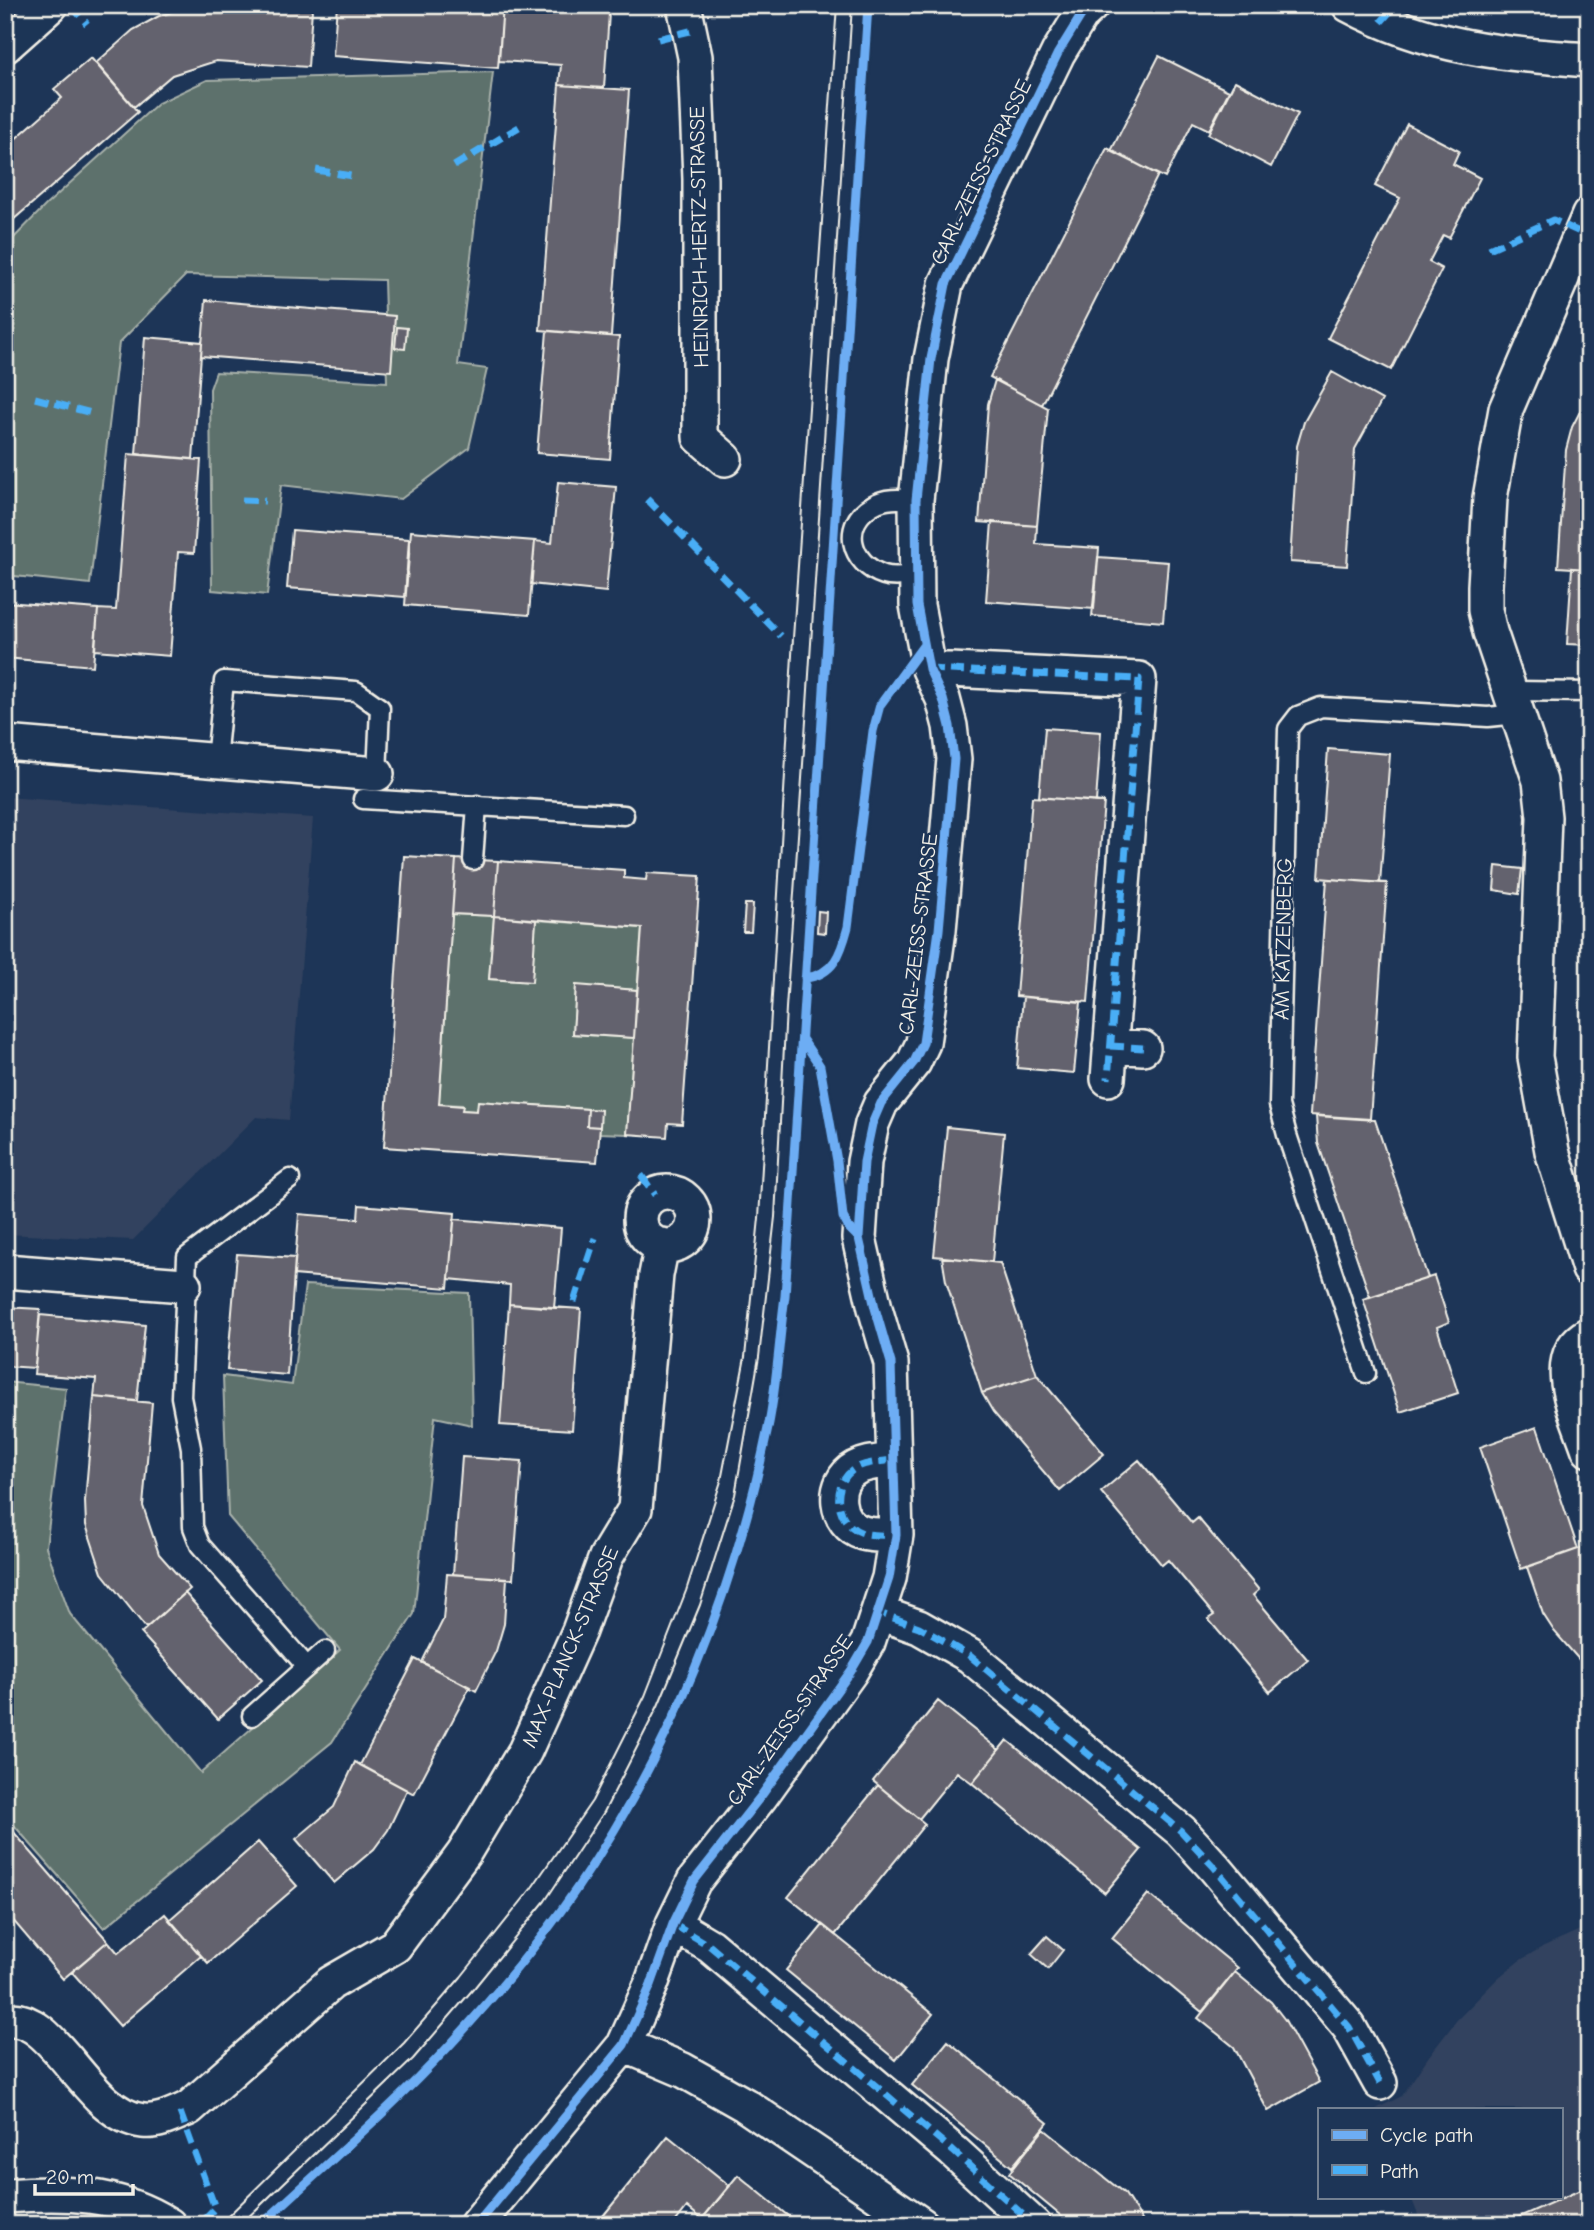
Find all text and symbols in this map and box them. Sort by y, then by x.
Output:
street label: CARL-ZEISS-STRASSE [926,76,1036,268]
street label: HEINRICH-HERTZ-STRASSE [685,106,713,368]
street label: CARL-ZEISS-STRASSE [894,832,942,1036]
street label: AM KATZENBERG [1270,858,1296,1020]
street label: MAX-PLANCK-STRASSE [517,1543,623,1751]
street label: CARL-ZEISS-STRASSE [722,1630,858,1810]
legend [1318,2108,1562,2198]
text: Cycle path [1380,2123,1473,2147]
scale bar [35,2153,133,2197]
text: Path [1380,2159,1419,2183]
text: 20 m [46,2165,94,2189]

